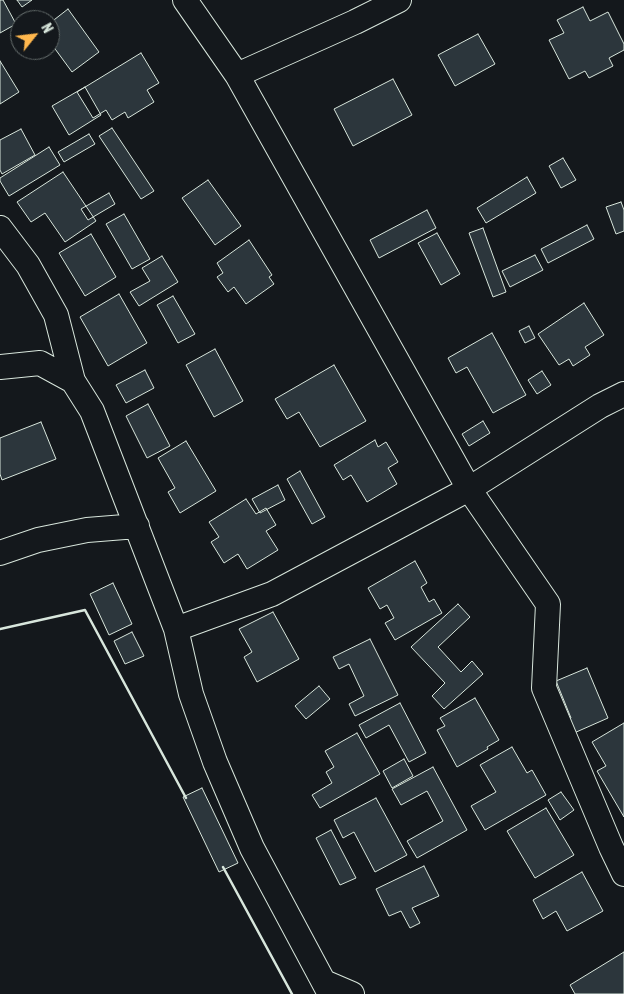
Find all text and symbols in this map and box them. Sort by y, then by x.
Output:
north arrow [10,10,60,60]
text: N [38,21,56,36]

